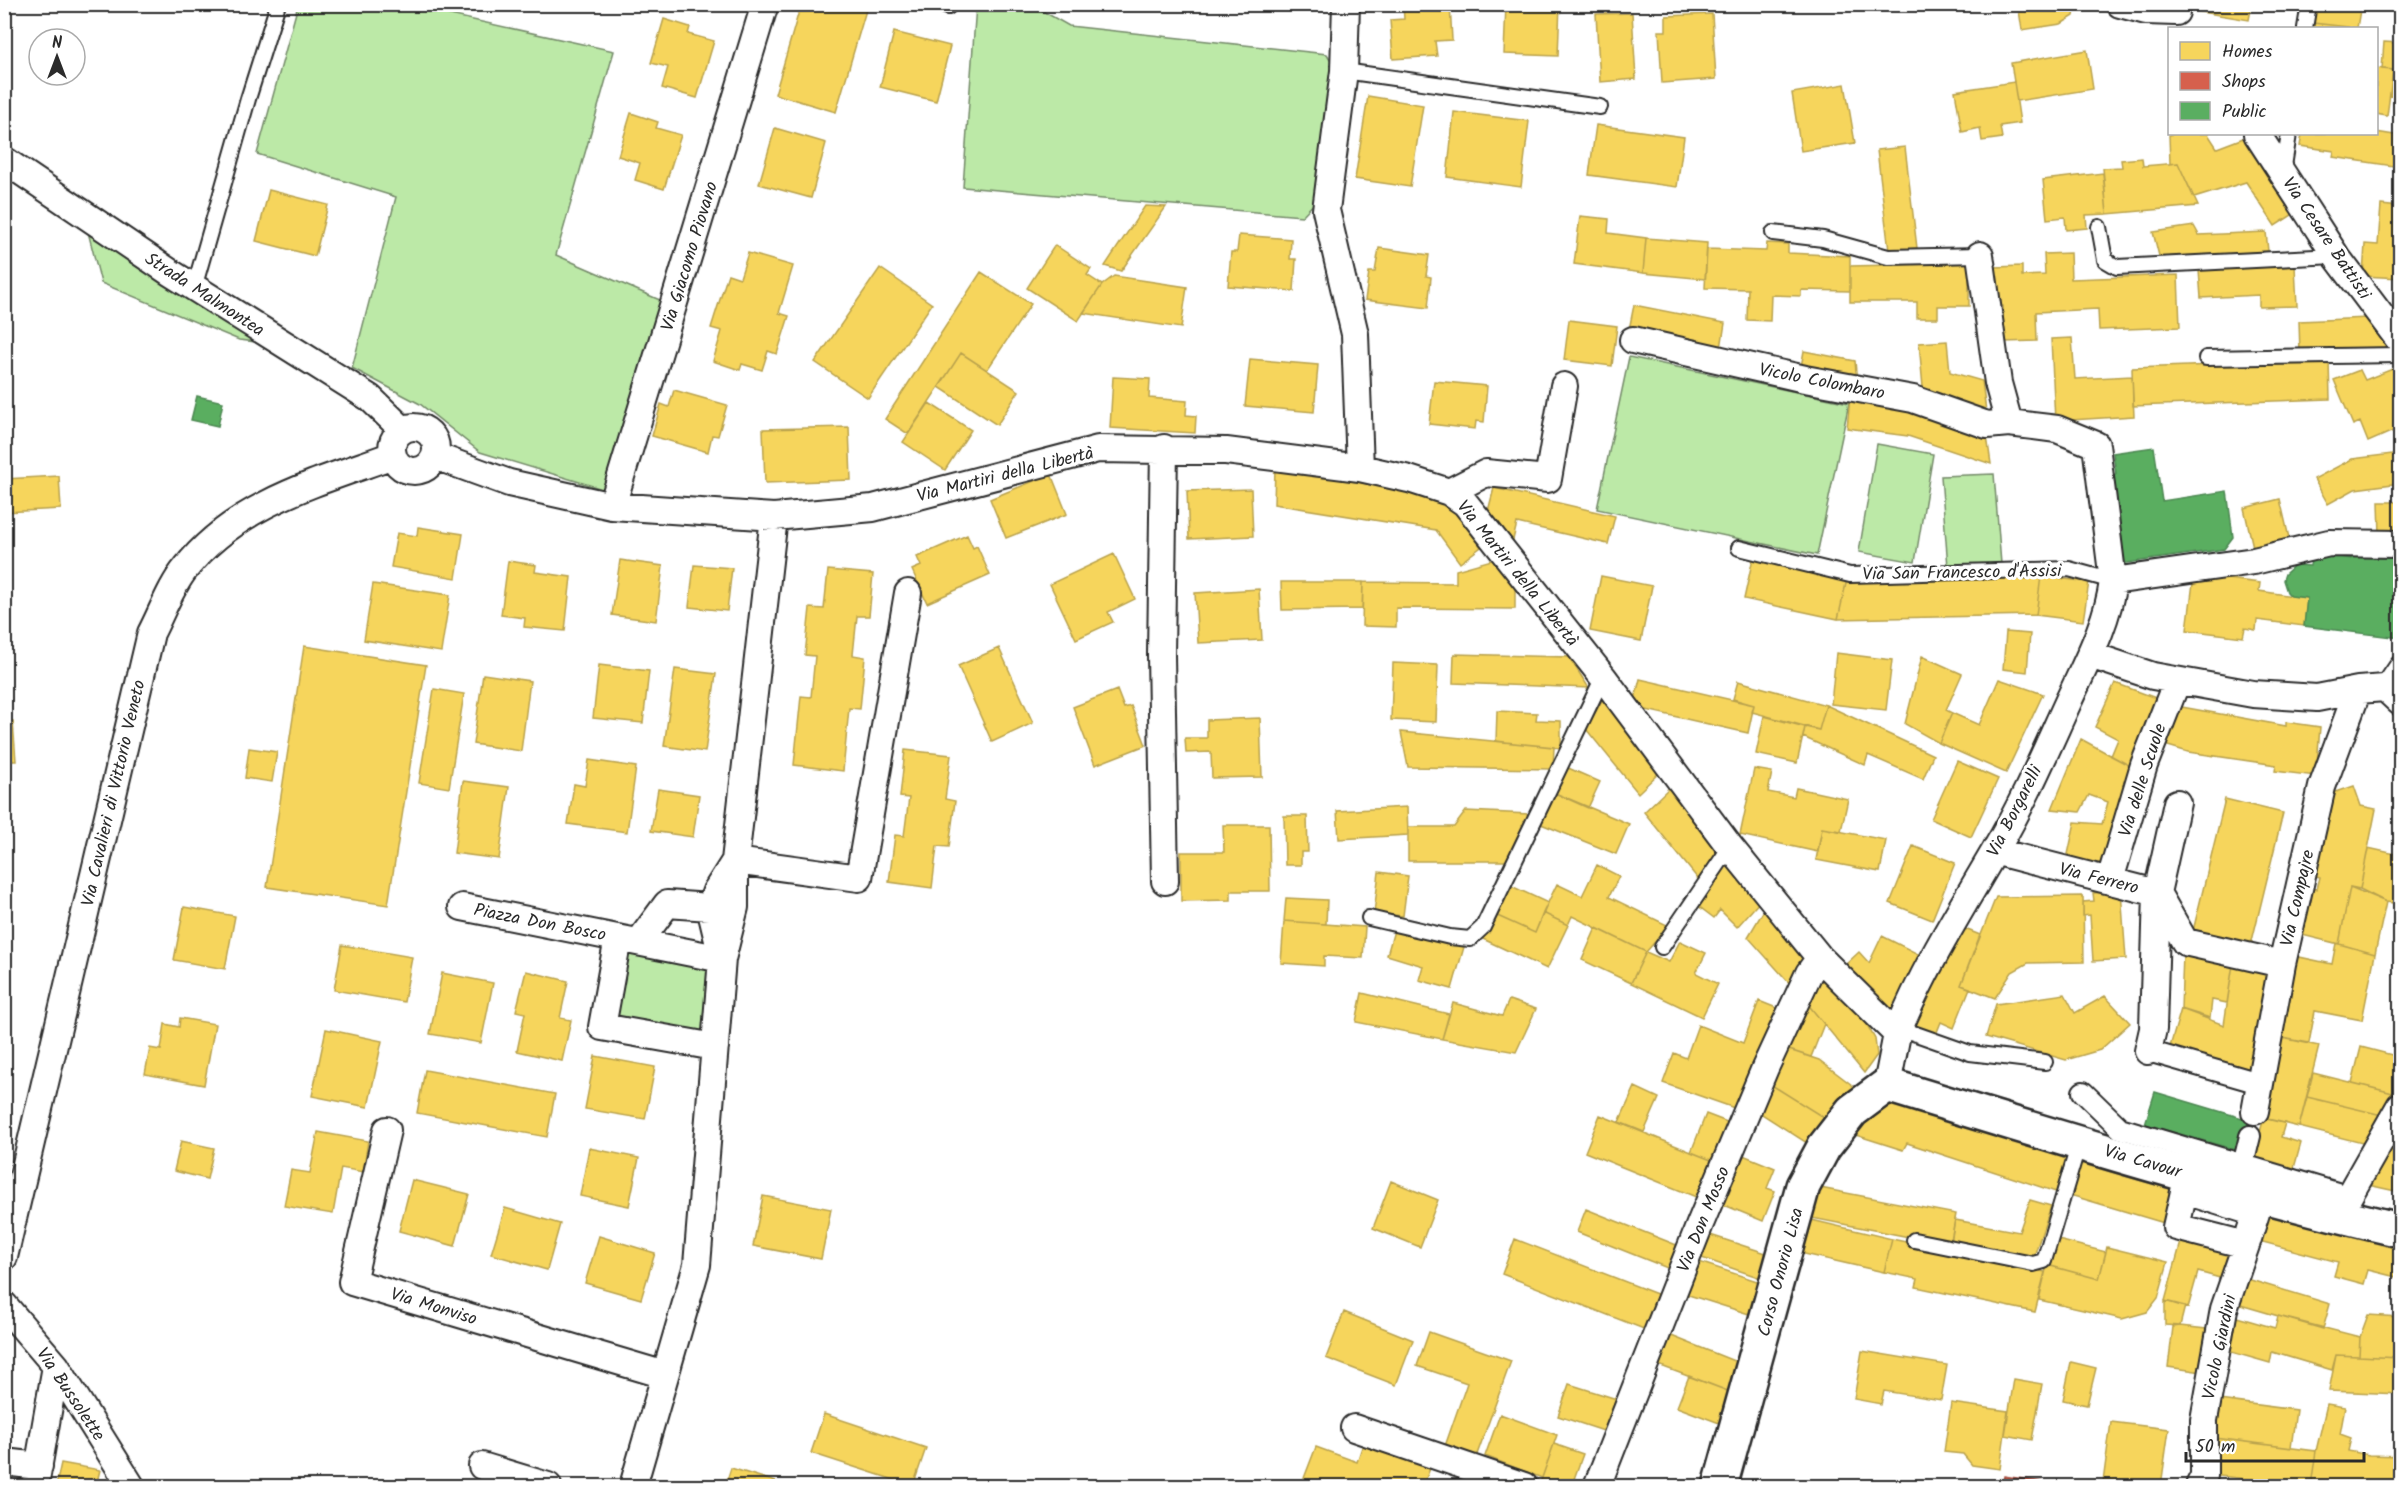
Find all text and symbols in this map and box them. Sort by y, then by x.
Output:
north arrow [27,27,87,87]
legend [2168,27,2378,135]
text: N [52,31,62,56]
text: Homes [2222,38,2273,67]
text: Shops [2222,68,2266,97]
text: Public [2222,98,2267,127]
street label: Via Cesare Battisti [2274,172,2378,307]
street label: Via Giacomo Piovano [654,178,727,335]
street label: Strada Malmontea [138,245,270,345]
street label: Vicolo Colombaro [1756,356,1887,409]
street label: Via Martiri della Libertà [914,439,1097,511]
street label: Via Martiri della Libertà [1448,494,1585,654]
street label: Via San Francesco d'Assisi [1862,557,2062,590]
street label: Via Cavalieri di Vittorio Veneto [74,677,155,909]
street label: Via delle Scuole [2111,720,2175,841]
street label: Via Borgarelli [1980,760,2051,862]
street label: Via Compajre [2273,847,2324,950]
street label: Via Ferrero [2056,856,2142,903]
street label: Piazza Don Bosco [471,896,608,950]
street label: Via Cavour [2101,1138,2186,1188]
street label: Via Don Mosso [1670,1162,1739,1277]
street label: Corso Onorio Lisa [1750,1205,1813,1340]
street label: Via Monviso [387,1281,480,1334]
street label: Vicolo Giardini [2195,1291,2246,1402]
street label: Via Bussolette [28,1342,112,1448]
scale bar [2186,1425,2364,1463]
text: 50 m [2195,1433,2235,1462]

